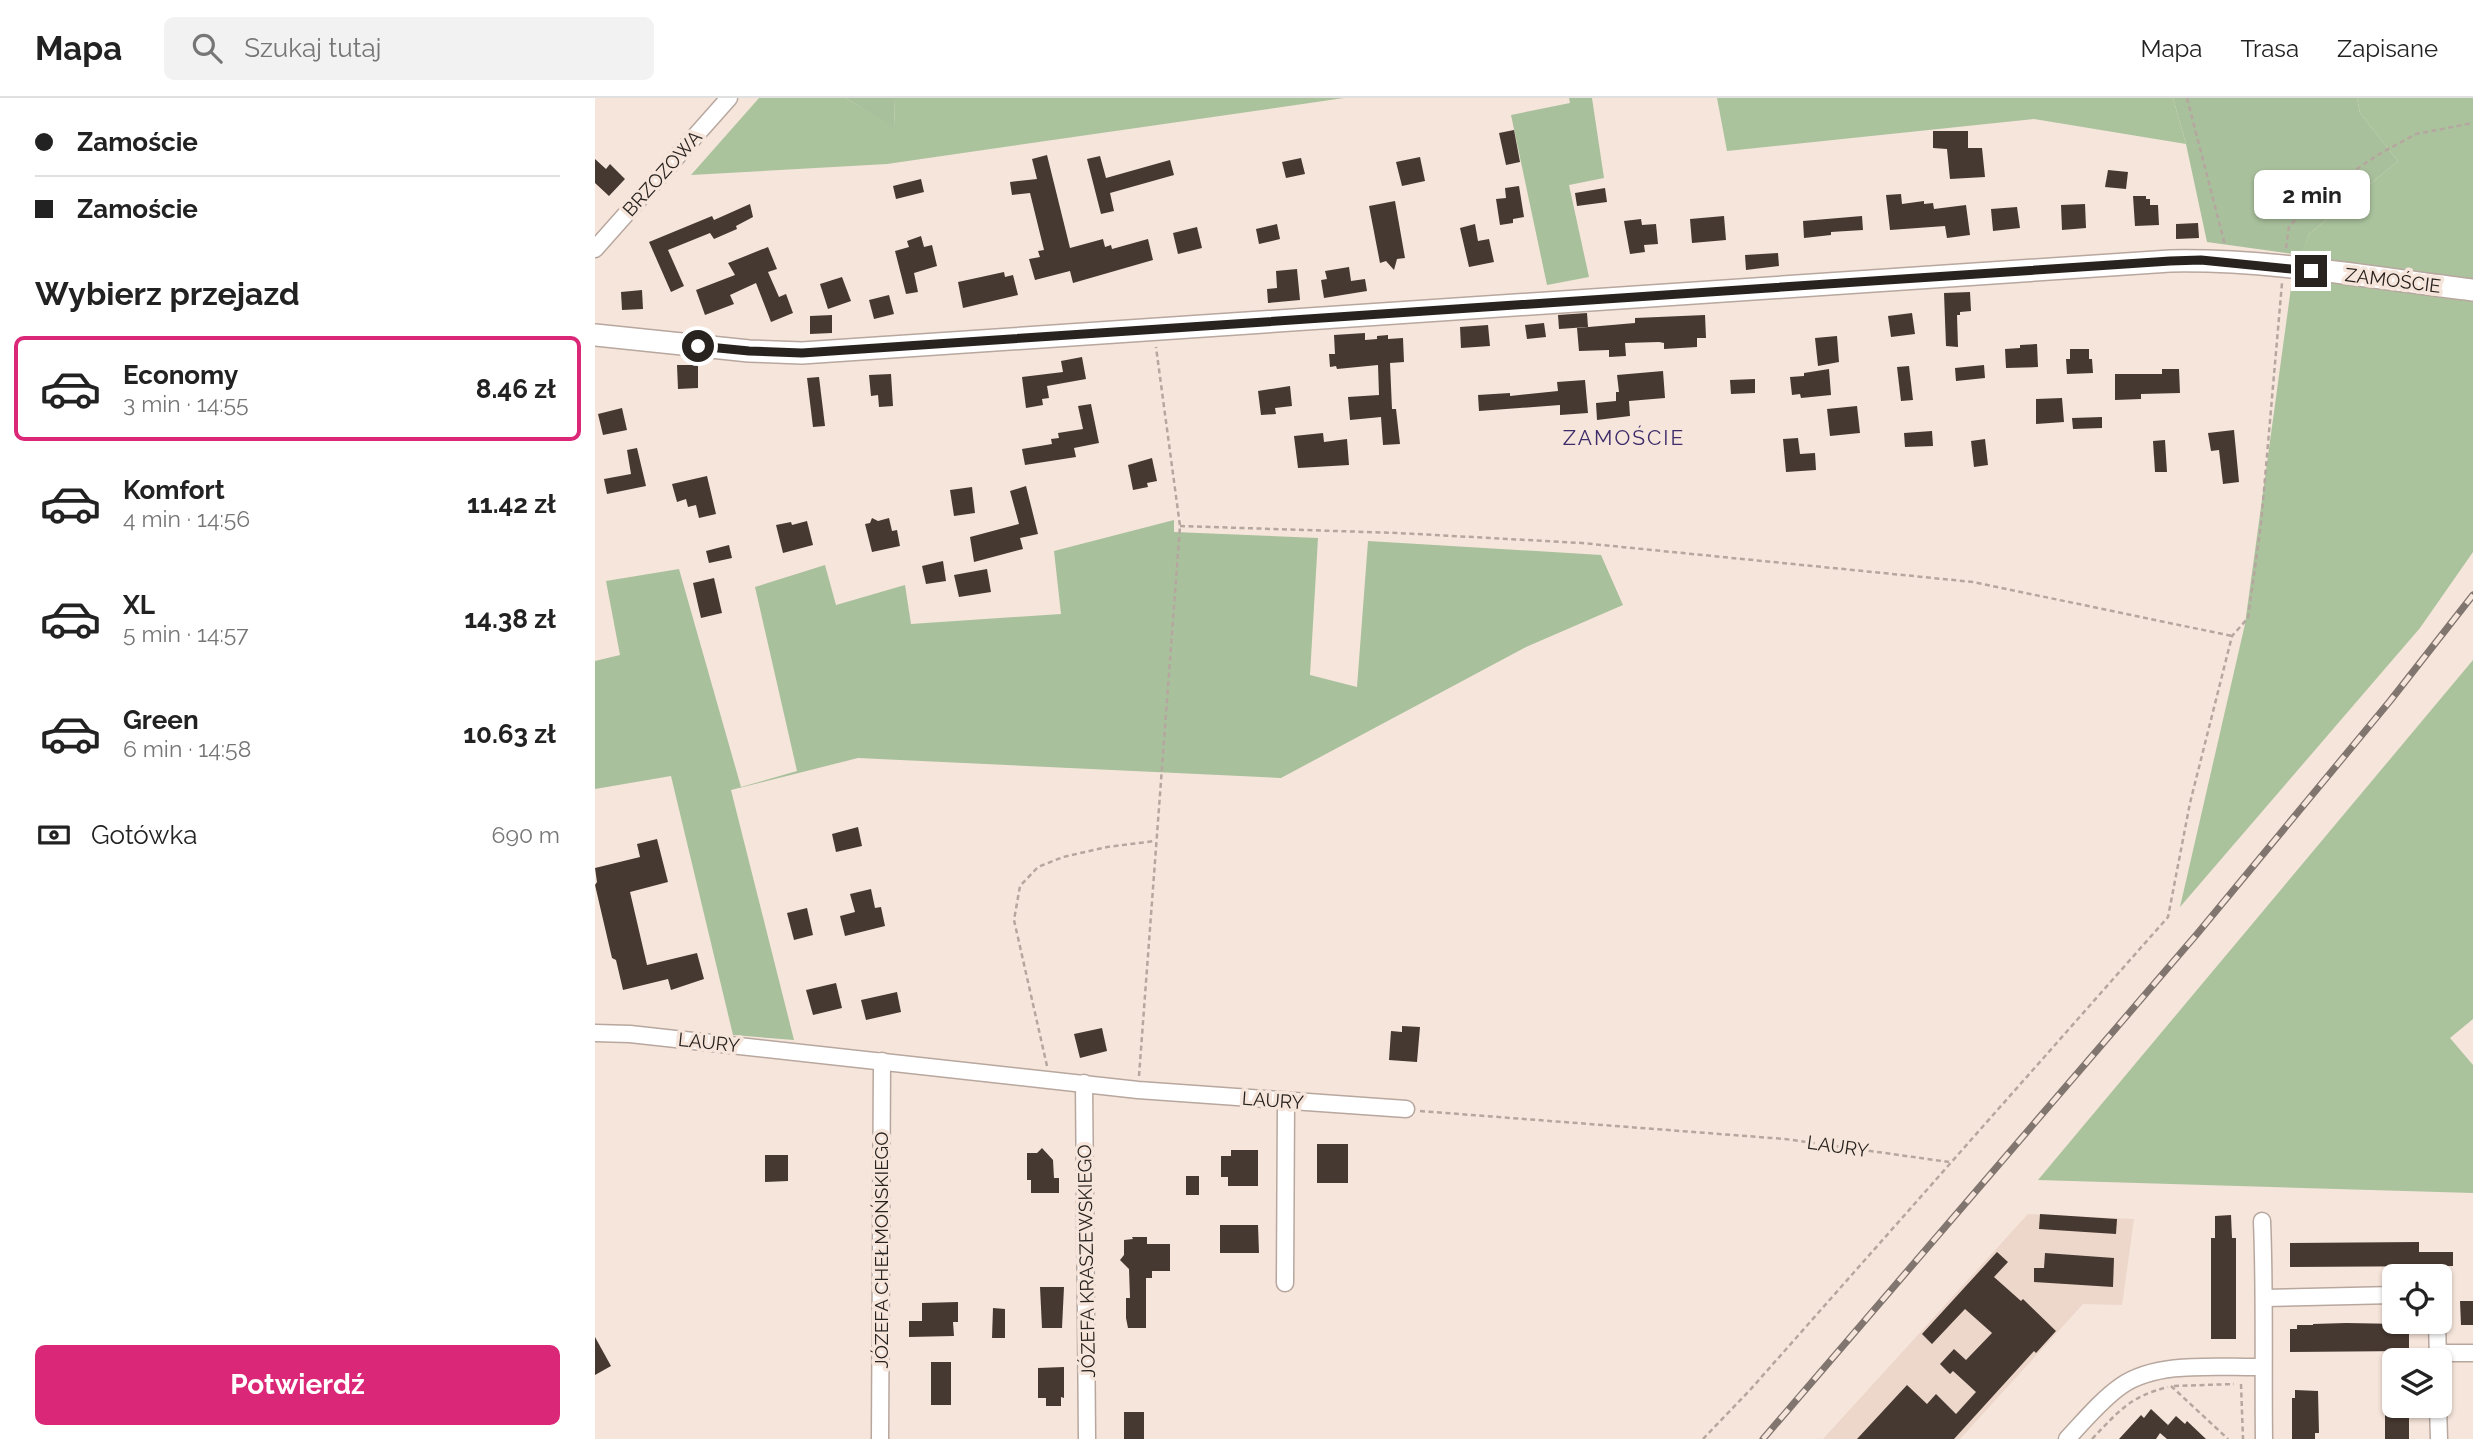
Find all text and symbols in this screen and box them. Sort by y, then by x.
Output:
search box [164,17,654,80]
text: Mapa [35,29,122,68]
icon: search [188,29,226,67]
text: Szukaj tutaj [244,33,381,63]
text: Mapa [2141,34,2202,63]
text: Trasa [2240,34,2299,63]
text: Zapisane [2337,34,2438,63]
street label: BRZOZOWA [618,126,706,220]
text: Zamoście [77,127,198,157]
callout: 2 min [2253,170,2369,218]
text: 2 min [2282,181,2342,208]
text: Zamoście [77,194,198,224]
route end [2295,255,2327,287]
street label: ZAMOŚCIE [2344,263,2442,297]
text: Wybierz przejazd [35,275,300,312]
route start [682,330,714,362]
icon: car [39,357,102,420]
text: Economy [123,360,238,390]
text: 8.46 zł [476,374,556,404]
text: 3 min · 14:55 [123,390,249,417]
district label: ZAMOŚCIE [1563,425,1685,450]
icon: car [39,472,102,535]
text: Komfort [123,475,225,505]
text: 11.42 zł [467,489,556,519]
text: 4 min · 14:56 [123,505,250,532]
icon: car [39,587,102,650]
text: XL [123,590,155,620]
text: 14.38 zł [464,604,556,634]
text: 5 min · 14:57 [123,620,249,647]
icon: car [39,702,102,765]
text: Green [123,705,199,735]
text: 10.63 zł [463,719,556,749]
text: 6 min · 14:58 [123,735,251,762]
icon: cash [35,816,73,854]
text: Gotówka [91,820,197,850]
text: 690 m [492,821,560,848]
street label: LAURY [677,1028,742,1056]
street label: LAURY [1241,1087,1305,1113]
street label: LAURY [1806,1131,1871,1161]
street label: JÓZEFA CHEŁMOŃSKIEGO [870,1132,892,1368]
street label: JÓZEFA KRASZEWSKIEGO [1073,1144,1099,1378]
map controls [2382,1264,2452,1418]
button: locate [2382,1264,2452,1334]
button: Potwierdź [35,1345,560,1425]
button: layers [2382,1348,2452,1418]

